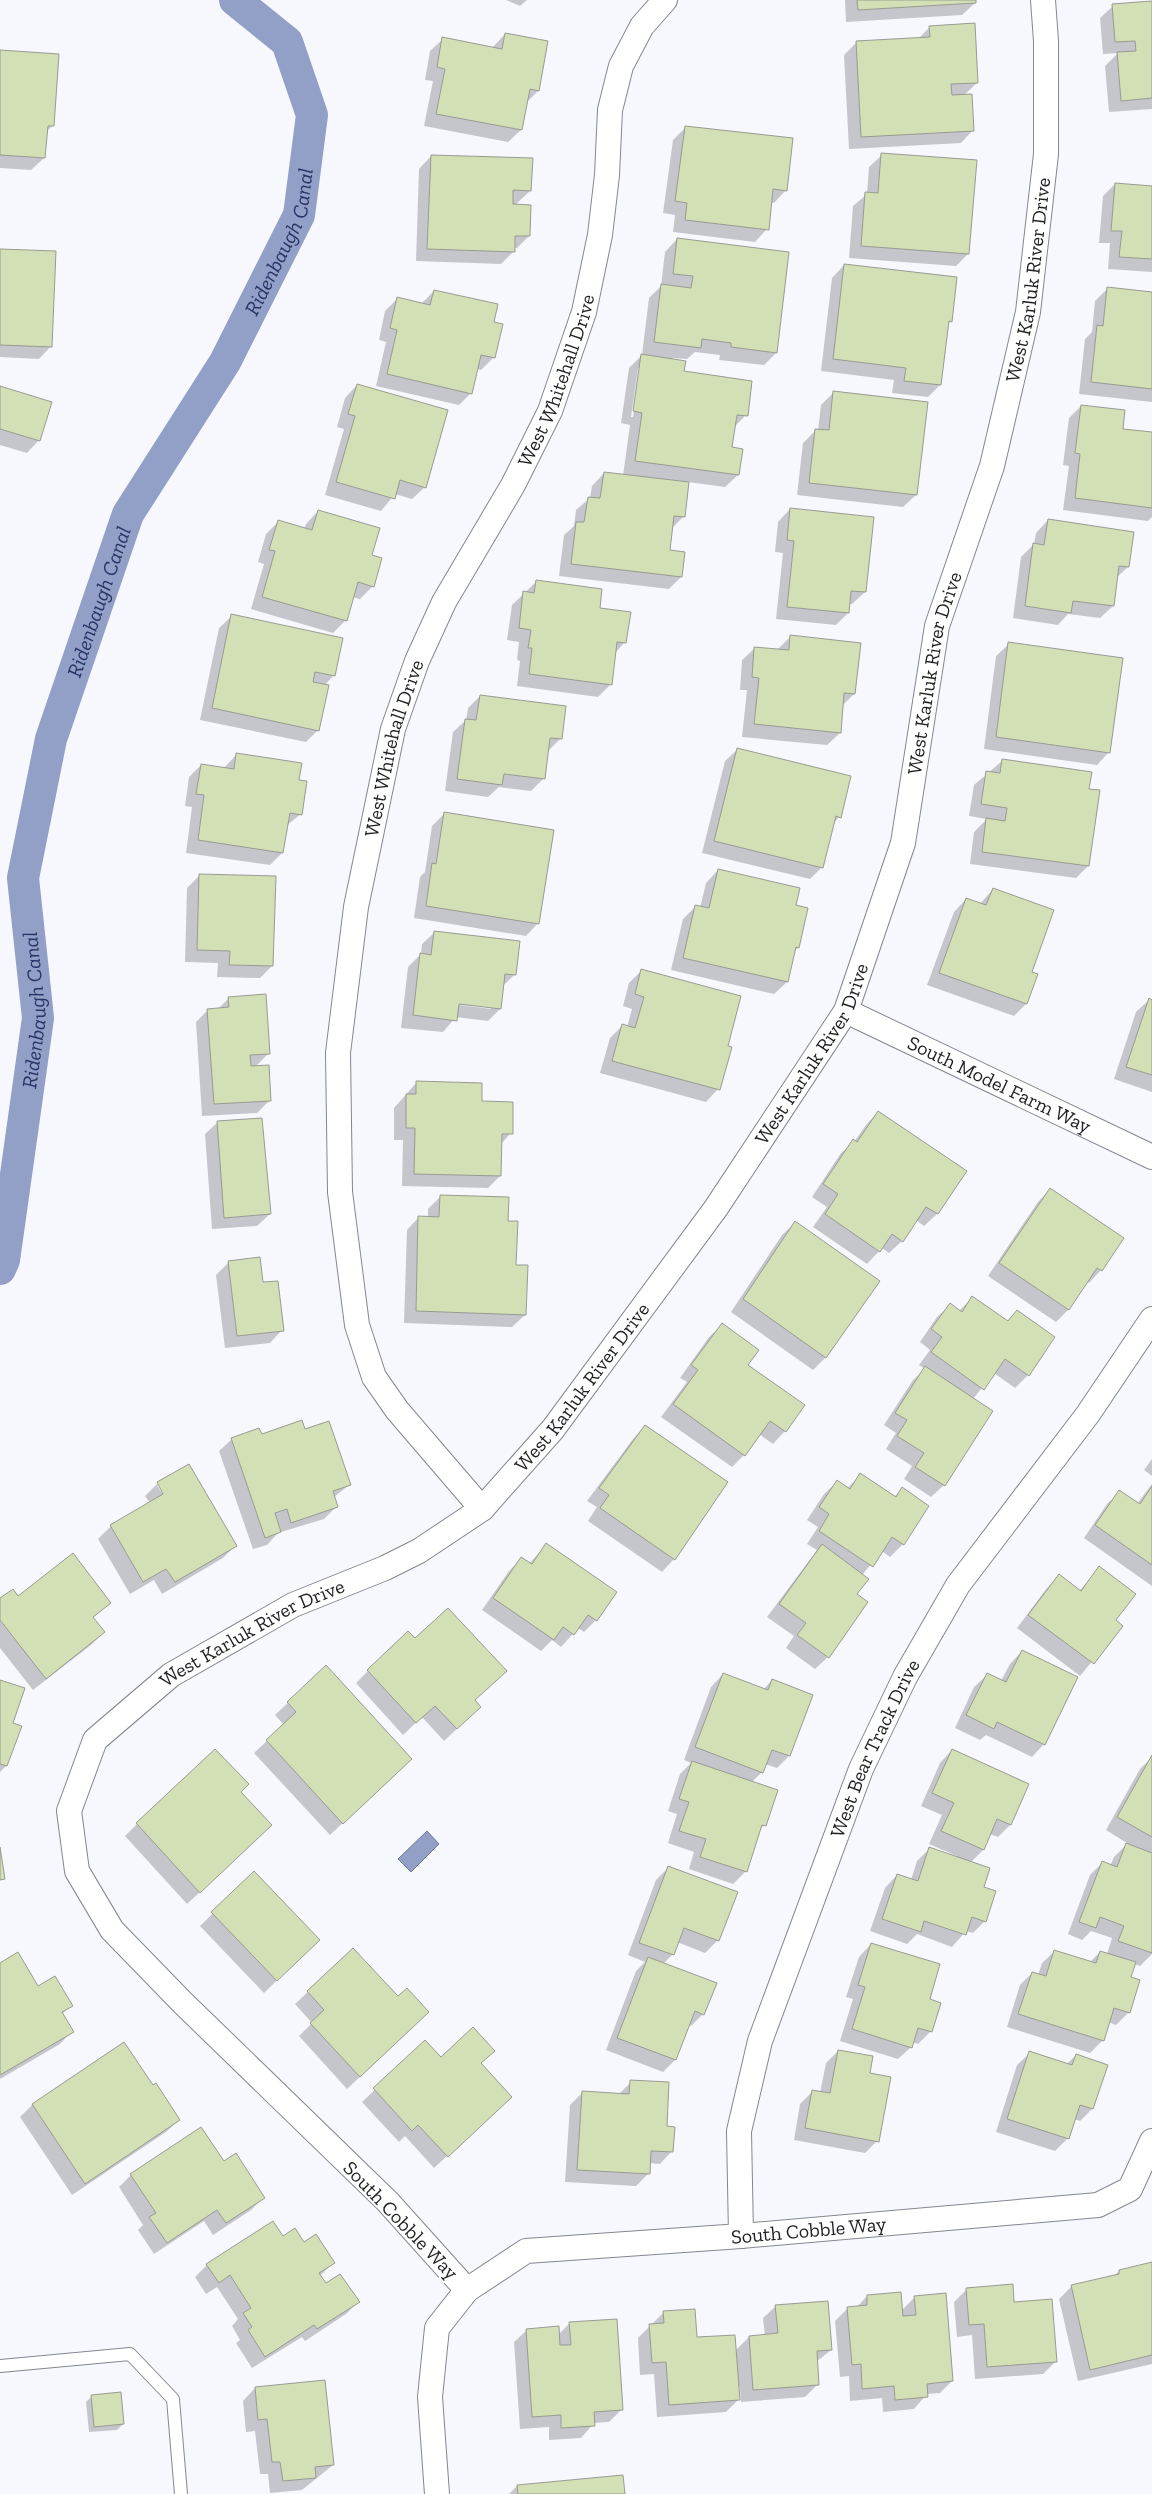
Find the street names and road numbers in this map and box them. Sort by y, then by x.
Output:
street label: West Karluk River Drive [1000,176,1055,384]
street label: West Whitehall Drive [512,292,599,470]
street label: West Karluk River Drive [902,568,967,776]
street label: West Whitehall Drive [359,656,429,839]
street label: West Karluk River Drive [749,960,873,1149]
street label: South Model Farm Way [904,1030,1096,1138]
street label: West Karluk River Drive [509,1298,654,1476]
street label: West Karluk River Drive [154,1574,348,1692]
street label: West Bear Track Drive [825,1655,925,1841]
street label: South Cobble Way [338,2156,464,2285]
street label: South Cobble Way [730,2211,888,2249]

